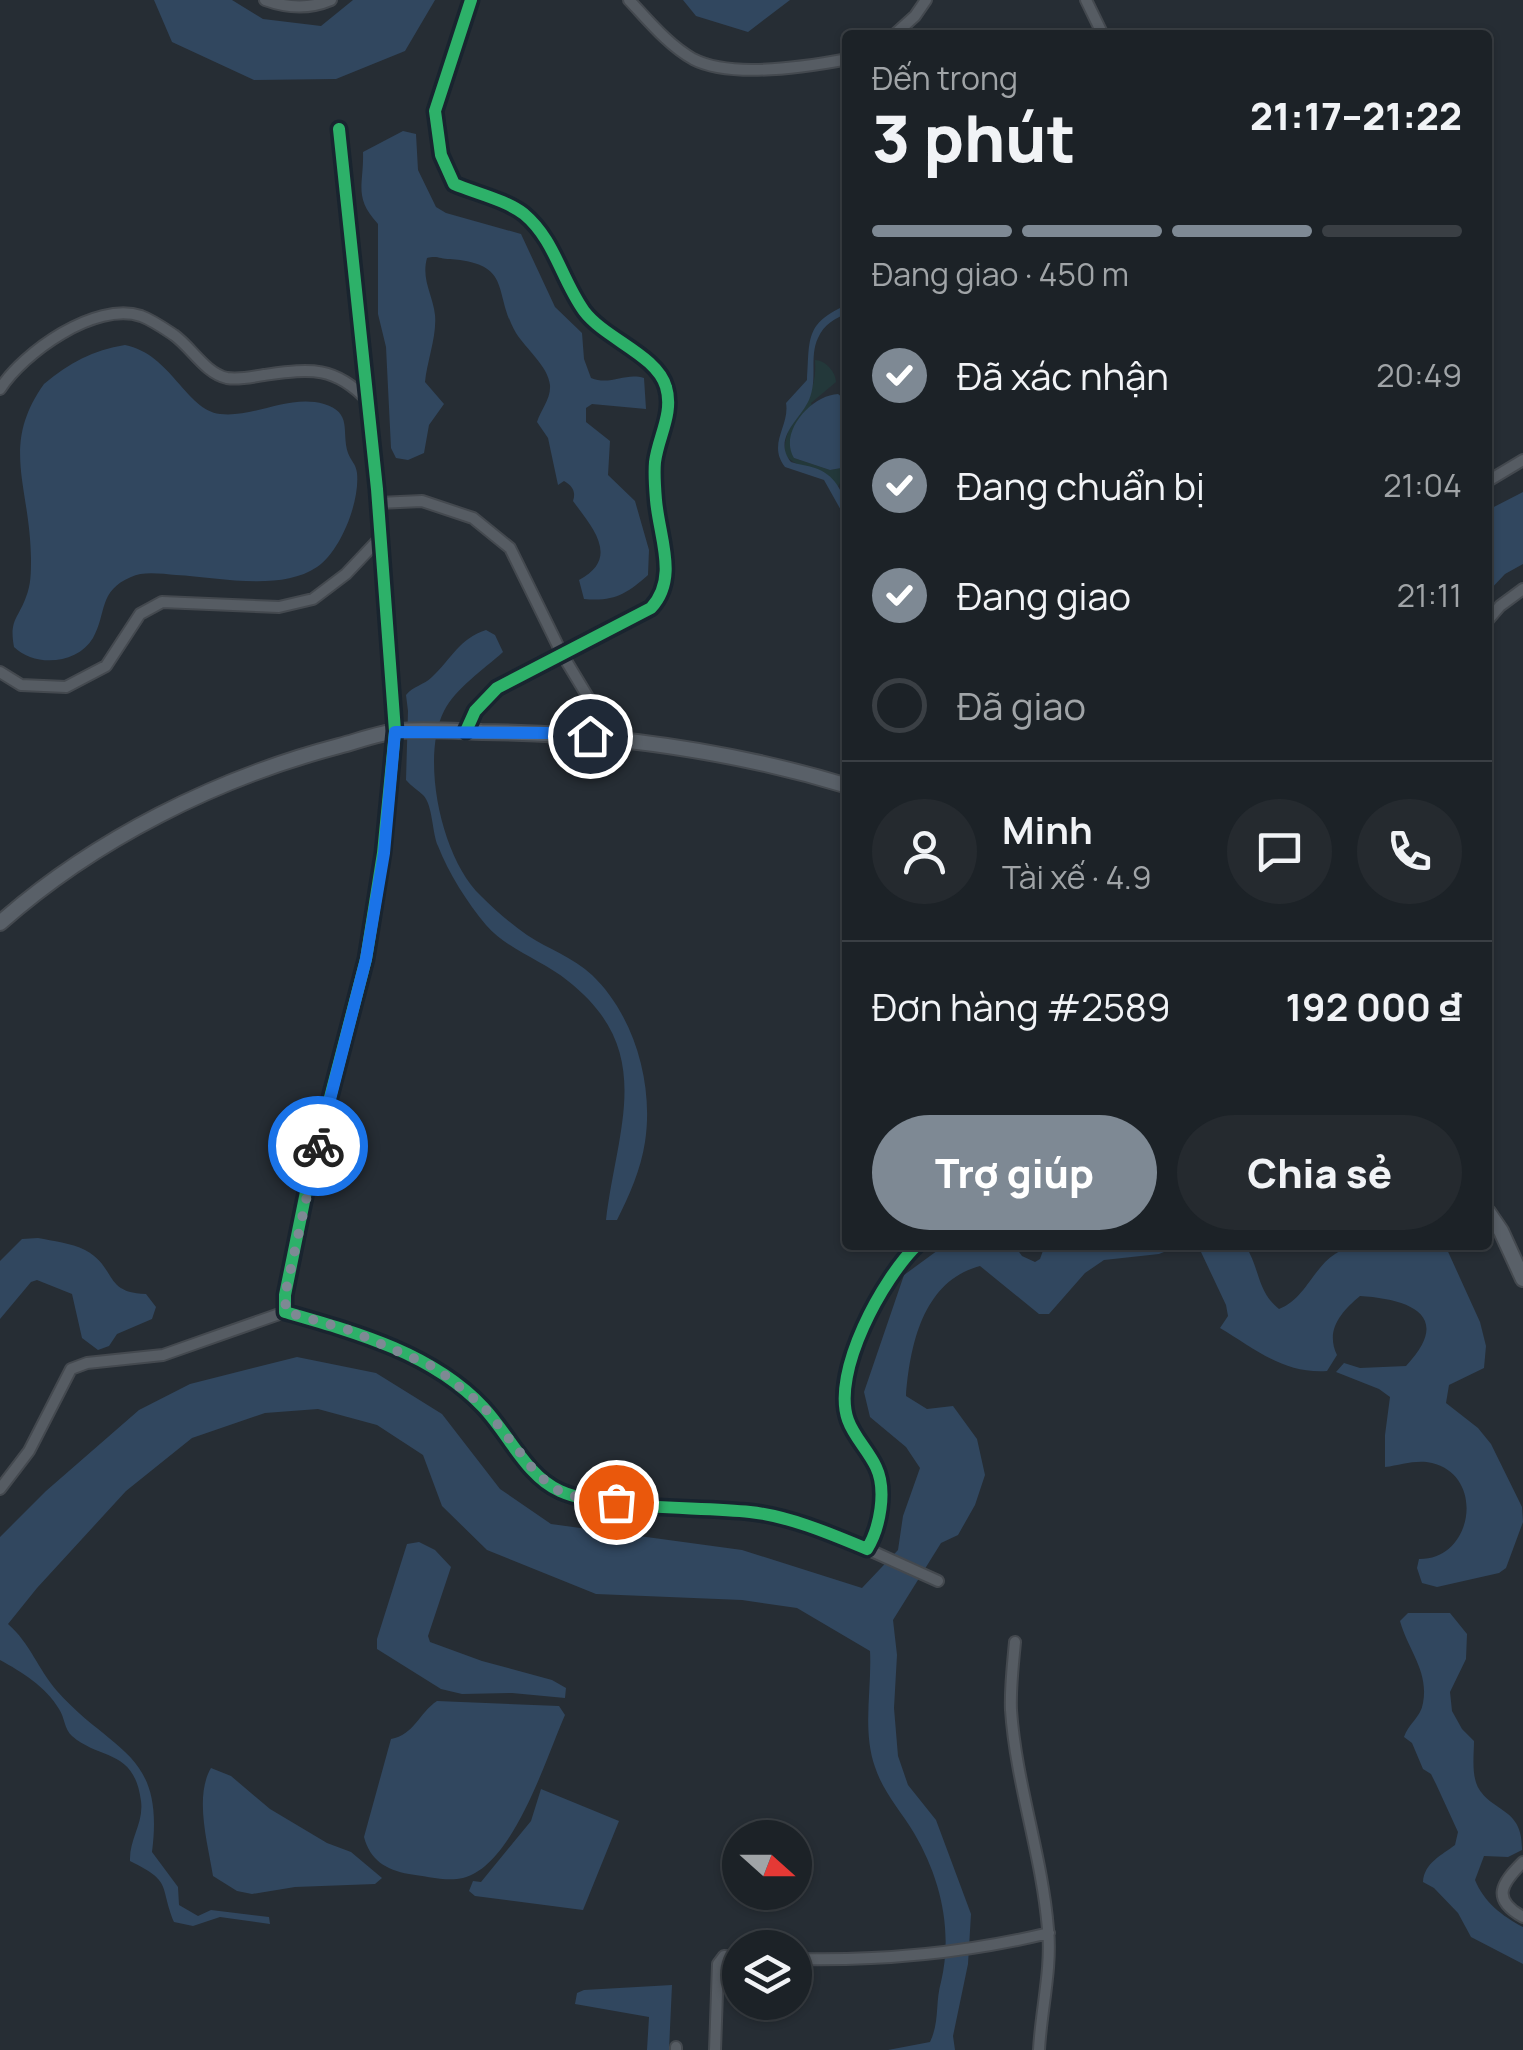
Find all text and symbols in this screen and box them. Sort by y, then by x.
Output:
text: Đến trong [872,56,1018,100]
text: 21:17–21:22 [1250,89,1462,141]
text: 3 phút [872,93,1076,182]
text: Đang giao · 450 m [872,252,1129,296]
icon: check [872,348,927,403]
text: Đã xác nhận [957,349,1169,401]
text: 20:49 [1376,353,1462,397]
icon: check [872,458,927,513]
text: Đang chuẩn bị [957,459,1205,511]
text: 21:04 [1383,463,1462,507]
icon: check [872,568,927,623]
text: Đang giao [957,569,1131,621]
text: 21:11 [1397,573,1462,617]
text: Đã giao [957,679,1086,731]
pin [548,694,633,779]
icon: home [563,709,618,764]
button: person [872,799,977,904]
button: chat [1227,799,1332,904]
button: phone [1357,799,1462,904]
text: Minh [1002,803,1093,855]
text: Tài xế · 4.9 [1002,855,1152,899]
text: Đơn hàng #2589 [872,980,1171,1032]
text: 192 000 ₫ [1285,980,1462,1032]
courier [268,1096,368,1196]
button: Trợ giúp [872,1115,1157,1230]
button: Chia sẻ [1177,1115,1462,1230]
icon: bike [291,1119,346,1174]
pin [574,1460,659,1545]
icon: bag [589,1475,644,1530]
north arrow [722,1820,812,1910]
map controls [722,1820,812,2020]
button: layers [722,1930,812,2020]

